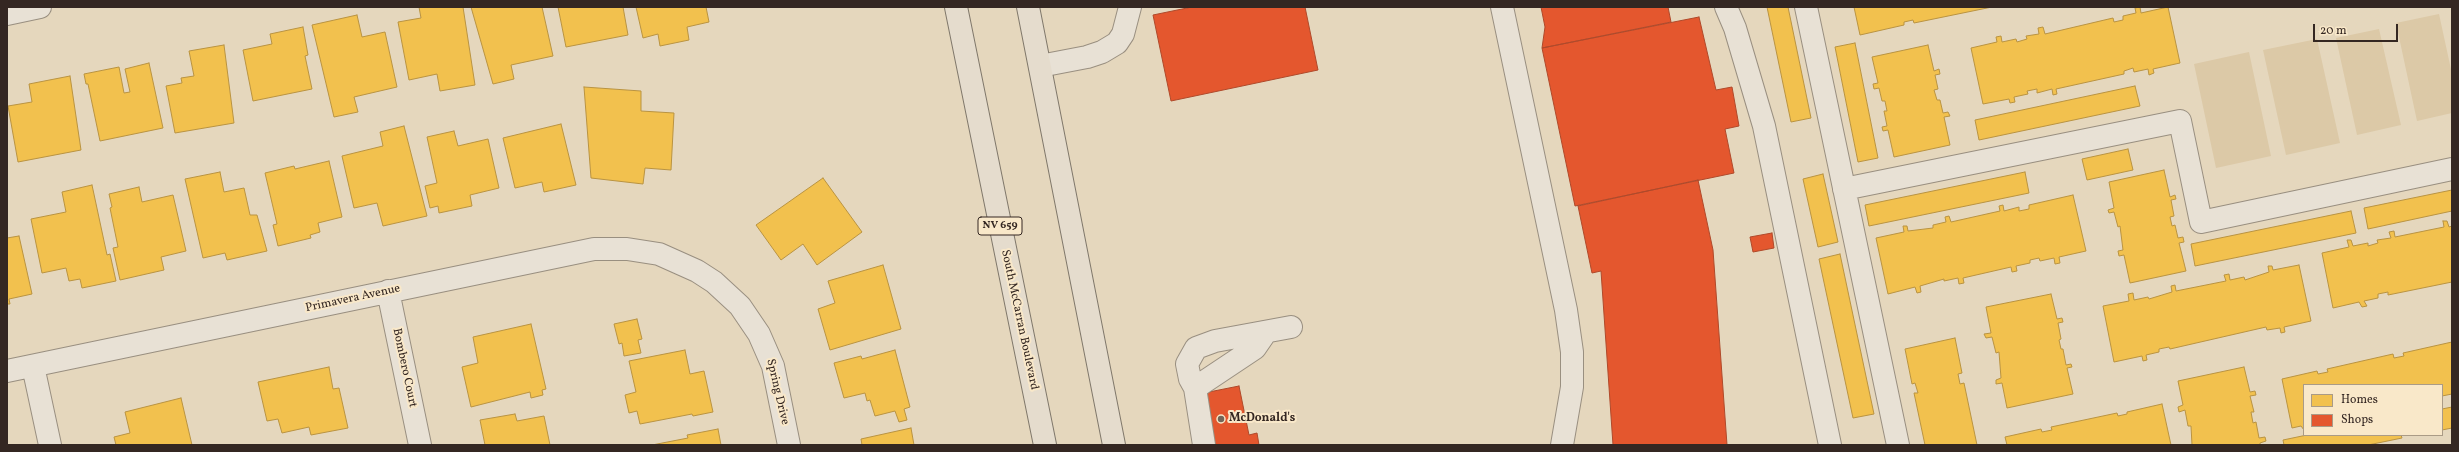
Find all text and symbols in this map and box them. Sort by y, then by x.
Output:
scale bar [2315,16,2400,42]
text: 20 m [2320,23,2347,39]
road number: NV 659 [978,217,1022,235]
street label: South McCarran Boulevard [997,248,1041,392]
street label: Primavera Avenue [304,282,402,316]
street label: Bombero Court [389,327,419,409]
street label: Spring Drive [762,358,792,426]
legend [2303,384,2443,436]
text: Homes [2341,392,2378,408]
place label: McDonald's [1229,412,1295,426]
text: Shops [2341,412,2373,428]
marker: McDonald's [1216,414,1226,424]

